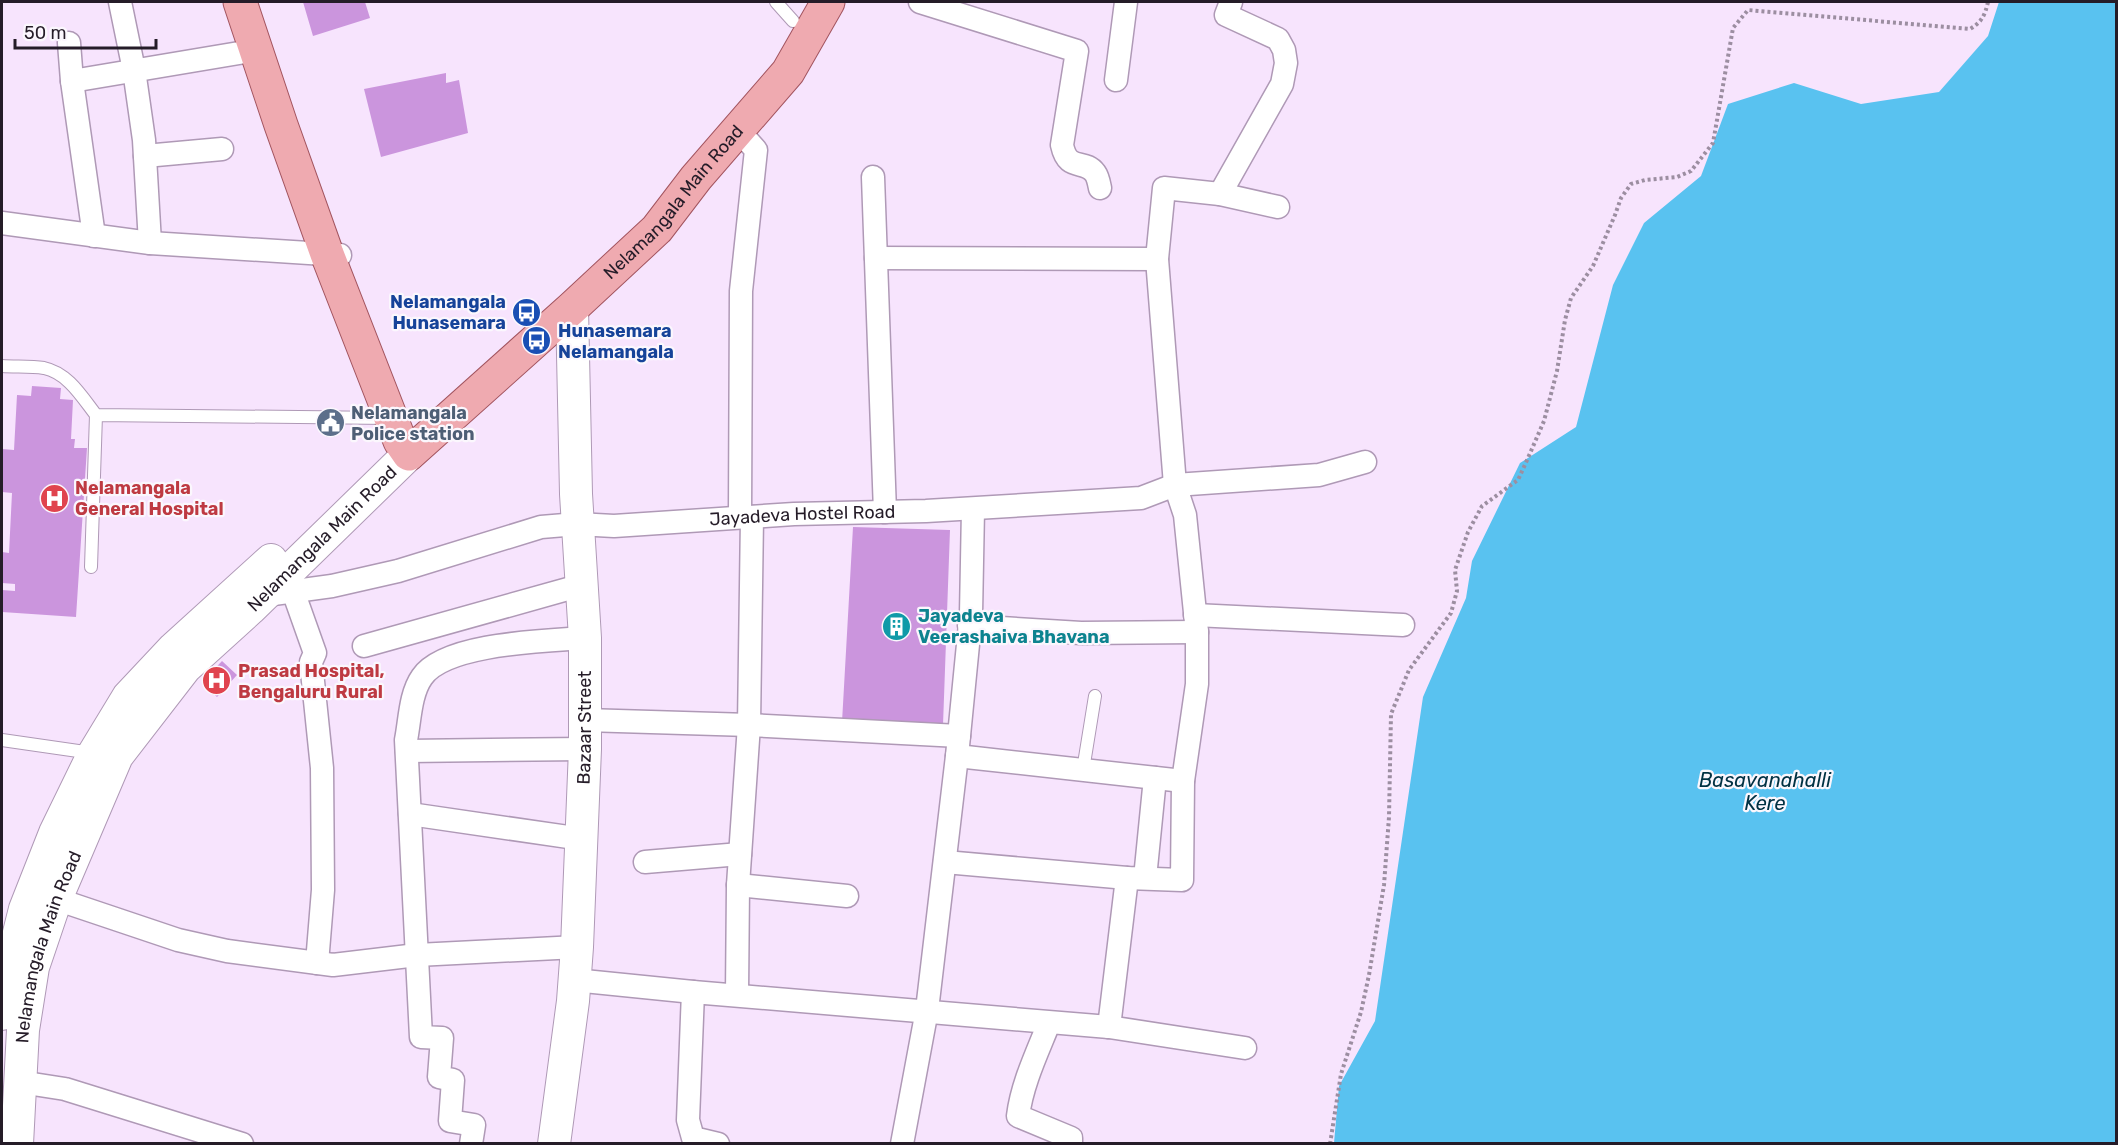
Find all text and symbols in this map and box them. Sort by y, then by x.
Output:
scale bar [15,12,156,50]
text: 50 m [24,22,67,44]
street label: Nelamangala Main Road [599,120,748,284]
place label: Nelamangala Hunasemara [390,291,506,334]
bus stop icon: Nelamangala Hunasemara [511,296,543,328]
place label: Hunasemara Nelamangala [558,320,674,363]
bus stop icon: Hunasemara Nelamangala [521,325,553,357]
place label: Nelamangala Police station [351,402,474,445]
public building icon: Nelamangala Police station [314,407,346,439]
street label: Nelamangala Main Road [243,461,401,616]
place label: Nelamangala General Hospital [75,477,224,520]
hospital icon: Nelamangala General Hospital [38,482,70,514]
street label: Jayadeva Hostel Road [709,501,896,531]
place label: Jayadeva Veerashaiva Bhavana [918,605,1110,648]
building icon: Jayadeva Veerashaiva Bhavana [881,610,913,642]
place label: Prasad Hospital, Bengaluru Rural [238,660,385,703]
hospital icon: Prasad Hospital, Bengaluru Rural [201,665,233,697]
street label: Bazaar Street [573,671,596,785]
water label: Basavanahalli Kere [1699,768,1832,815]
street label: Nelamangala Main Road [11,848,86,1044]

